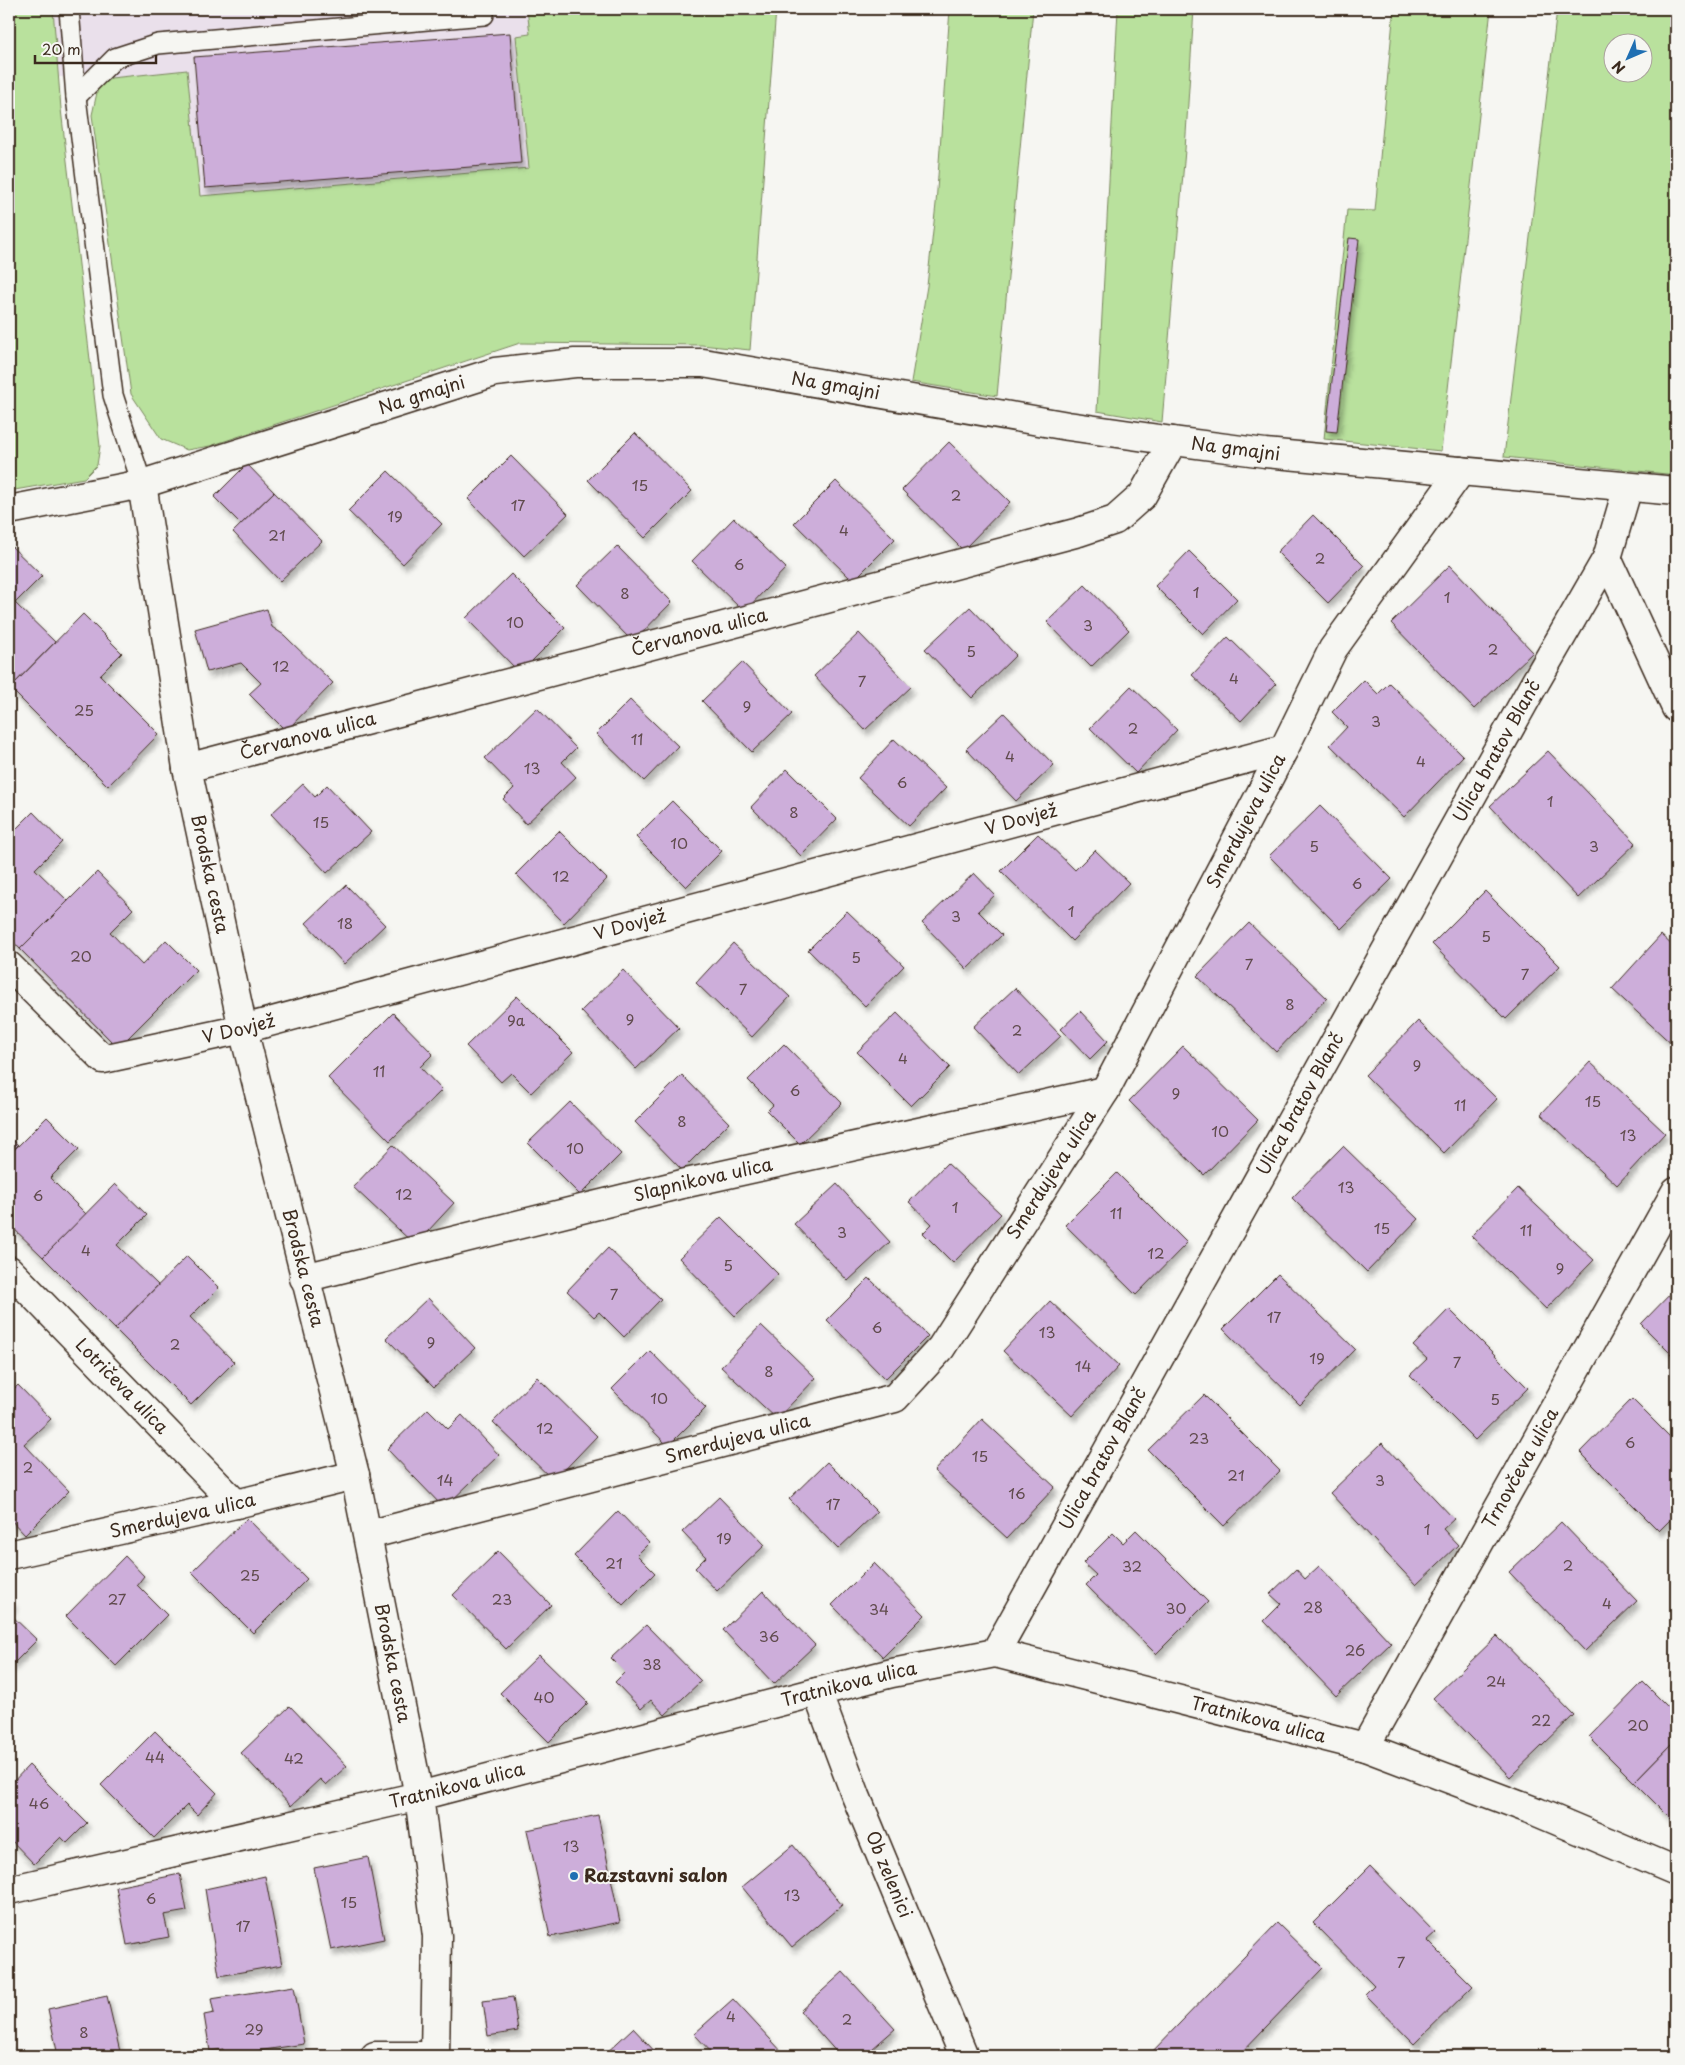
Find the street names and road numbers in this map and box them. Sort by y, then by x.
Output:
street label: Na gmajni [790,364,882,405]
street label: Na gmajni [375,367,468,420]
street label: Na gmajni [1190,429,1281,466]
street label: Červanova ulica [628,600,771,662]
street label: Ulica bratov Blanč [1445,674,1546,827]
street label: Červanova ulica [236,703,379,766]
street label: Smerdujeva ulica [1199,748,1292,892]
street label: V Dovjež [981,796,1060,841]
street label: Brodska cesta [185,812,237,937]
street label: V Dovjež [590,901,669,946]
street label: V Dovjež [199,1006,278,1049]
street label: Ulica bratov Blanč [1249,1027,1350,1180]
street label: Smerdujeva ulica [999,1103,1102,1244]
street label: Slapnikova ulica [630,1149,775,1208]
street label: Brodska cesta [277,1206,333,1330]
street label: Lotričeva ulica [70,1331,176,1440]
street label: Ulica bratov Blanč [1051,1382,1152,1534]
street label: Trnovčeva ulica [1475,1402,1565,1534]
street label: Smerdujeva ulica [662,1406,813,1469]
street label: Smerdujeva ulica [107,1485,259,1544]
street label: Brodska cesta [369,1601,419,1725]
street label: Tratnikova ulica [778,1653,919,1713]
street label: Tratnikova ulica [1188,1688,1330,1749]
street label: Tratnikova ulica [386,1754,528,1814]
street label: Ob zelenici [860,1826,920,1922]

